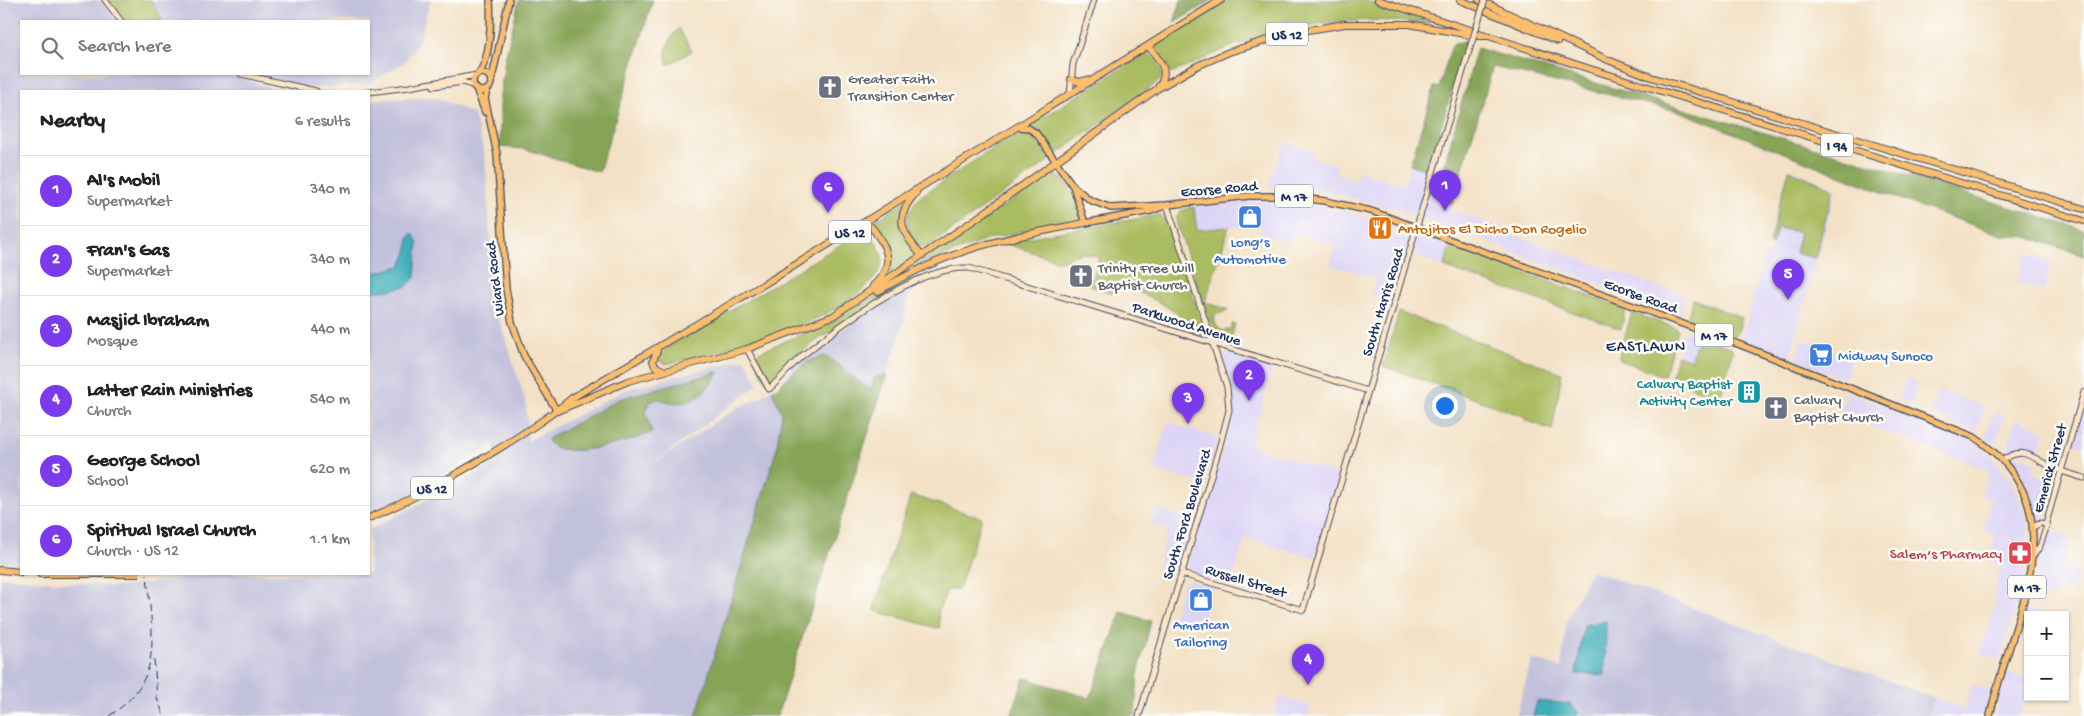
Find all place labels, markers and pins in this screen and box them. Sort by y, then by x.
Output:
place label: Greater Faith Transition Center [847,71,955,106]
church icon: Greater Faith Transition Center [817,74,843,100]
pin: 1 [1429,170,1461,211]
pin: 6 [812,172,844,213]
shop icon: Long’s Automotive [1237,204,1263,230]
restaurant icon: Antojitos El Dicho Don Rogelio [1367,215,1393,241]
place label: Antojitos El Dicho Don Rogelio [1398,221,1587,239]
place label: Long’s Automotive [1214,234,1286,269]
pin: 5 [1772,259,1804,300]
place label: Trinity Free Will Baptist Church [1097,260,1194,295]
church icon: Trinity Free Will Baptist Church [1068,263,1094,289]
supermarket icon: Midway Sunoco [1808,342,1834,368]
place label: Midway Sunoco [1838,348,1933,366]
pin: 2 [1233,360,1265,401]
place label: Calvary Baptist Activity Center [1637,376,1734,411]
building icon: Calvary Baptist Activity Center [1736,379,1762,405]
pin: 3 [1172,383,1204,424]
place label: Calvary Baptist Church [1793,392,1884,427]
church icon: Calvary Baptist Church [1763,395,1789,421]
pharmacy icon: Salem’s Pharmacy [2007,540,2033,566]
place label: Salem’s Pharmacy [1890,546,2003,564]
shop icon: American Tailoring [1188,587,1214,613]
place label: American Tailoring [1173,617,1229,652]
pin: 4 [1292,644,1324,685]

